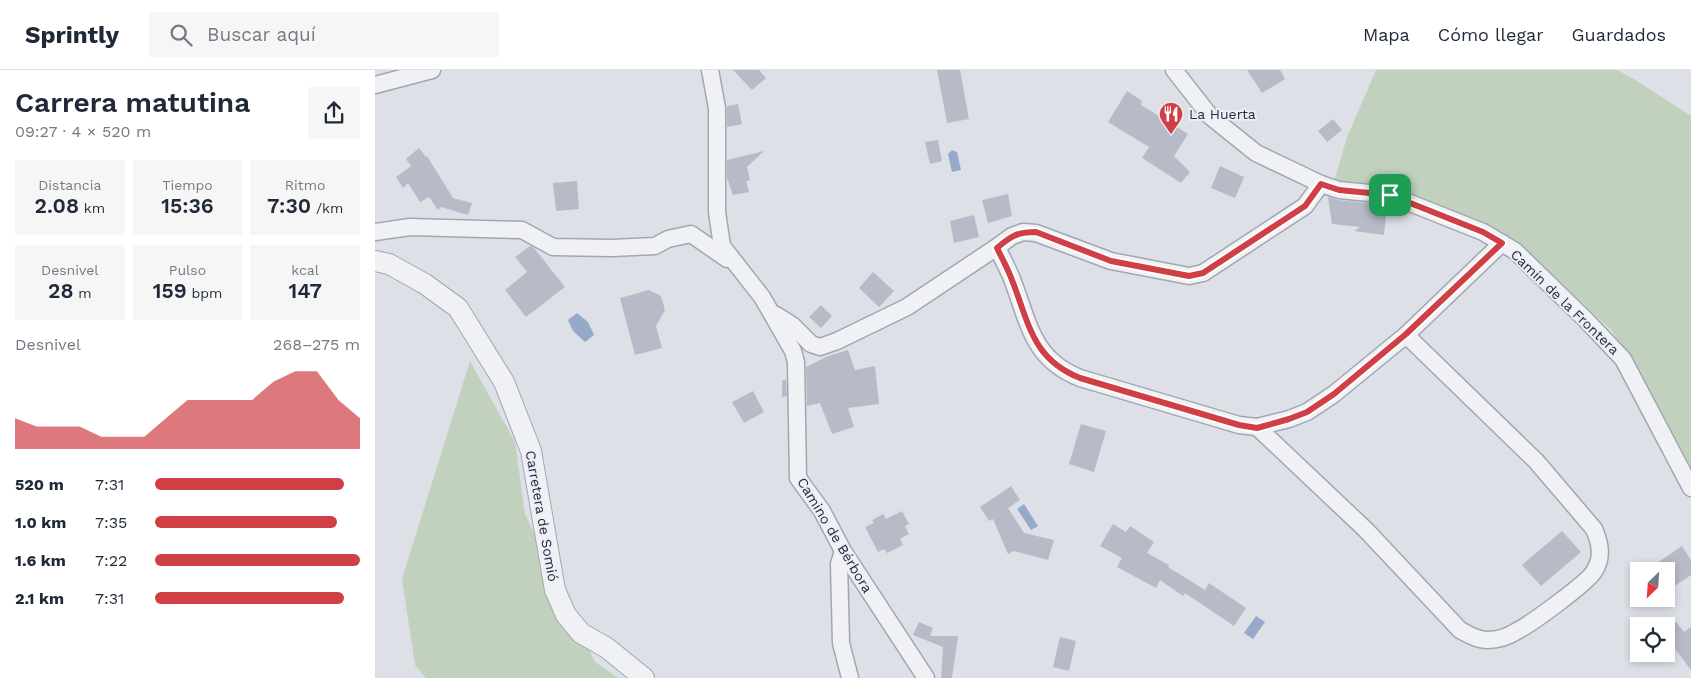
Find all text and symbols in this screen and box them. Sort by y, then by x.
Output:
search box [149,12,499,57]
text: Sprintly [25,21,119,49]
icon: search [167,21,195,49]
text: Buscar aquí [207,23,316,46]
text: Mapa [1363,24,1410,45]
text: Cómo llegar [1438,24,1544,45]
text: Guardados [1572,24,1666,45]
text: Carrera matutina [15,86,250,119]
button: share [308,87,360,139]
restaurant icon: La Huerta [1158,101,1184,135]
place label: La Huerta [1189,106,1256,122]
text: 09:27 · 4 × 520 m [15,122,151,141]
pin [1369,174,1411,216]
text: Distancia [38,177,101,193]
text: Tiempo [162,177,213,193]
text: Ritmo [285,177,325,193]
icon: arrive [1376,181,1404,209]
text: 2.08 [35,193,79,218]
text: 15:36 [161,193,214,218]
text: 7:30 [267,193,311,218]
text: km [79,200,105,216]
text: /km [311,200,343,216]
street label: Camín de la Frontera [1508,246,1622,358]
text: Desnivel [41,262,99,278]
text: Pulso [169,262,206,278]
text: kcal [291,262,319,278]
text: 28 [48,278,74,303]
text: 159 [153,278,187,303]
text: 147 [288,278,322,303]
text: m [74,285,92,301]
text: bpm [187,285,222,301]
text: Desnivel [15,335,81,354]
text: 268–275 m [273,335,360,354]
street label: Carretera de Somió [523,449,561,583]
street label: Camino de Bérbora [794,474,876,596]
text: 520 m [15,475,64,494]
text: 7:31 [95,475,124,494]
text: 1.0 km [15,513,66,532]
text: 7:35 [95,513,127,532]
text: 1.6 km [15,551,66,570]
text: 7:22 [95,551,127,570]
north arrow [1630,562,1675,608]
map controls [1630,562,1675,662]
text: 2.1 km [15,589,64,608]
text: 7:31 [95,589,124,608]
button: locate [1630,617,1675,662]

